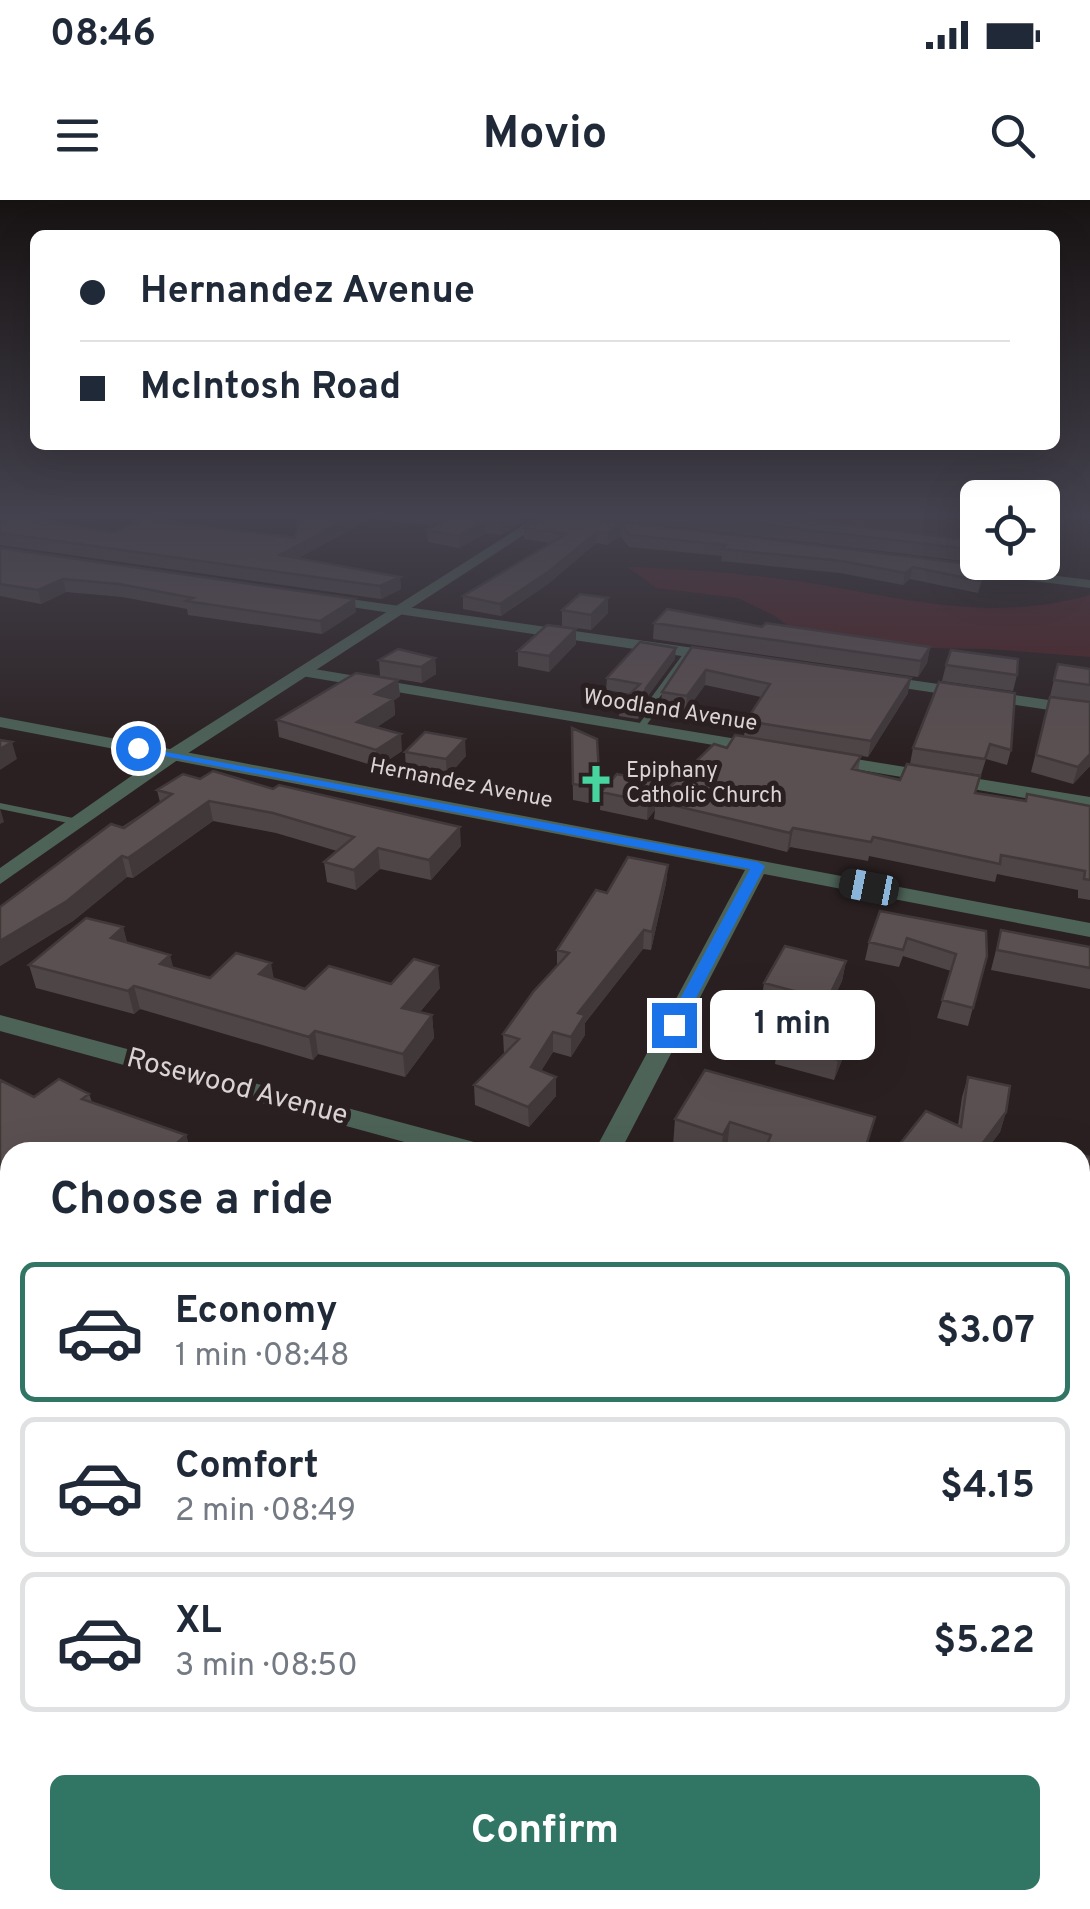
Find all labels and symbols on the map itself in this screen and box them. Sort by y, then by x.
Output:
street label: Woodland Avenue [581,684,759,738]
route start [116,726,161,771]
street label: Hernandez Avenue [367,753,555,815]
place label: Epiphany Catholic Church [626,758,782,810]
church icon: Epiphany Catholic Church [575,763,617,805]
car [837,867,901,907]
callout: 1 min [709,990,874,1060]
route end [652,1003,697,1048]
street label: Rosewood Avenue [122,1041,352,1135]

